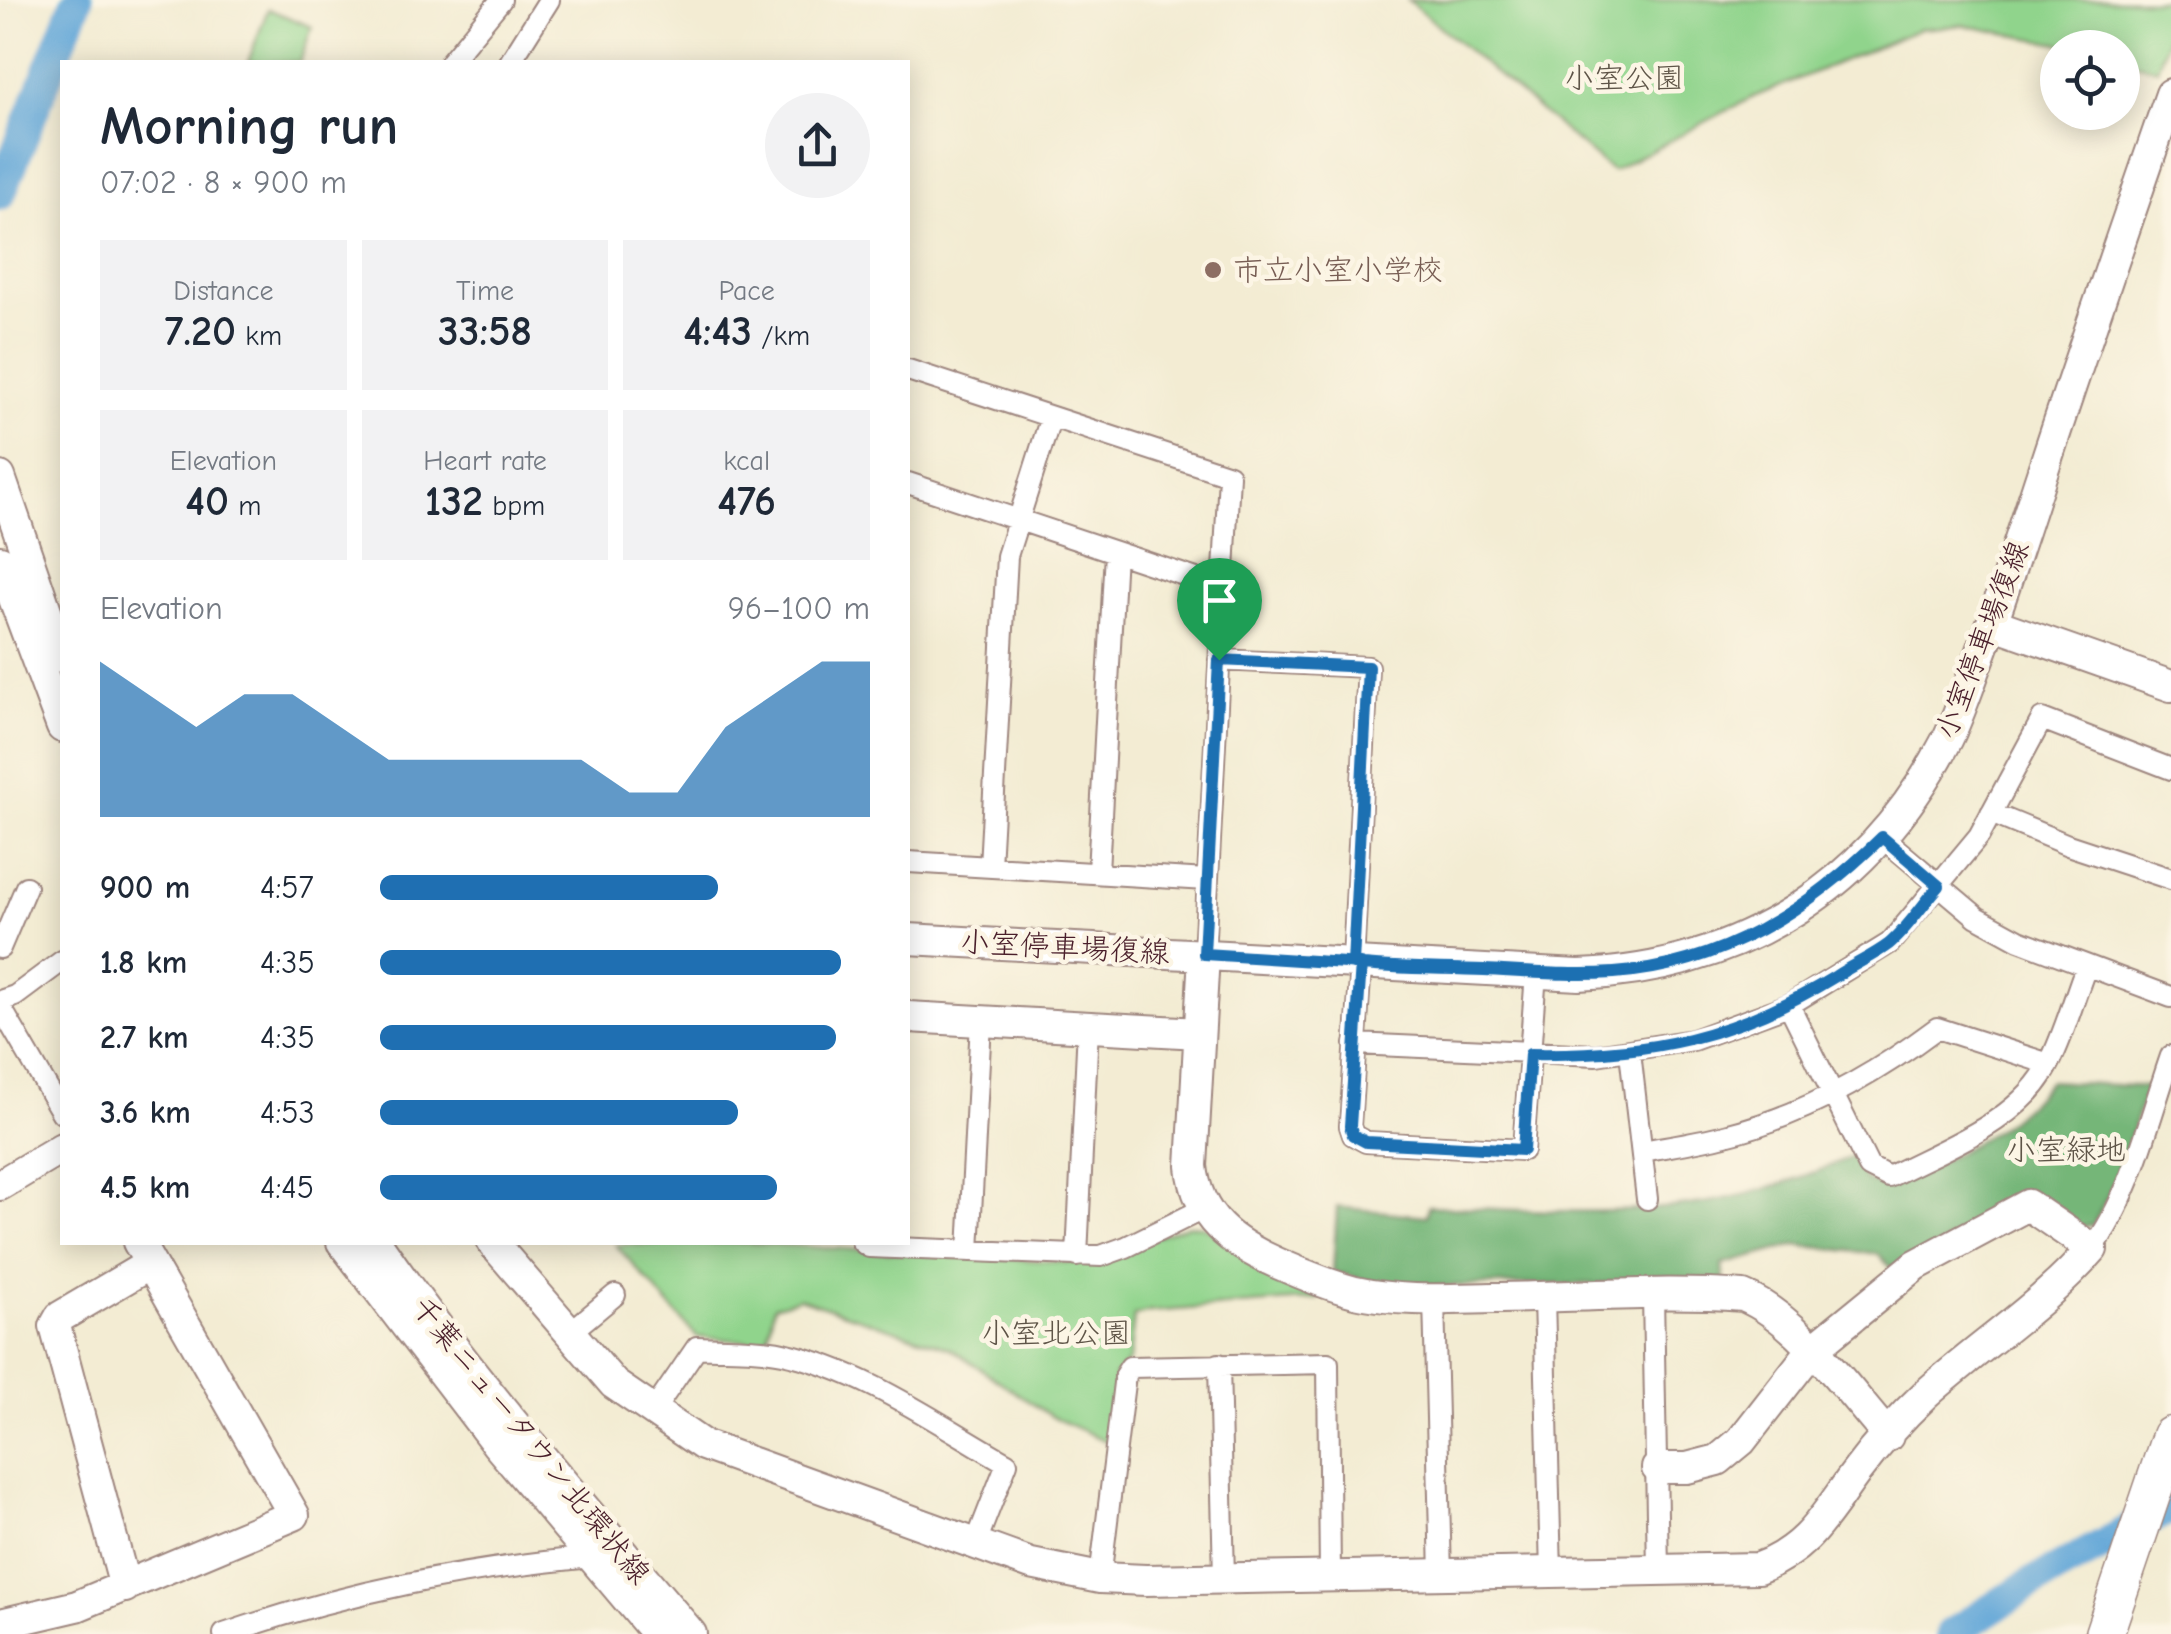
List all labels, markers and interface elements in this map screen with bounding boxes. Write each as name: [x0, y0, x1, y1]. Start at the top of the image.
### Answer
map controls: [2040, 30, 2140, 130]
button: locate: [2040, 30, 2140, 130]
park label: 小室公園: [1564, 61, 1684, 96]
button: share: [765, 93, 870, 198]
text: Morning run: [100, 94, 398, 158]
text: 07:02 · 8 × 900 m: [100, 164, 347, 201]
place label: 市立小室小学校: [1233, 253, 1443, 288]
marker: 市立小室小学校: [1202, 259, 1224, 281]
text: Distance: [173, 275, 273, 307]
text: Time: [456, 275, 514, 307]
text: Pace: [718, 275, 775, 307]
text: 7.20: [165, 307, 236, 356]
text: 33:58: [438, 307, 532, 356]
text: 4:43: [683, 307, 752, 356]
text: km: [236, 320, 282, 352]
text: /km: [752, 320, 810, 352]
text: Elevation: [170, 445, 277, 477]
text: Heart rate: [423, 445, 547, 477]
text: kcal: [723, 445, 770, 477]
text: 40: [185, 477, 229, 526]
text: 132: [425, 477, 483, 526]
text: 476: [717, 477, 776, 526]
text: m: [229, 490, 261, 522]
text: bpm: [483, 490, 545, 522]
street label: 小室停車場復線: [1929, 536, 2036, 744]
pin: [1177, 558, 1262, 661]
icon: arrive: [1192, 573, 1247, 628]
text: Elevation: [100, 590, 223, 627]
text: 96–100 m: [728, 590, 870, 627]
text: 900 m: [100, 869, 190, 906]
text: 4:57: [260, 869, 314, 906]
street label: 小室停車場復線: [959, 925, 1171, 970]
text: 1.8 km: [100, 944, 187, 981]
text: 4:35: [260, 944, 315, 981]
text: 2.7 km: [100, 1019, 189, 1056]
text: 4:35: [260, 1019, 315, 1056]
text: 3.6 km: [100, 1094, 191, 1131]
text: 4:53: [260, 1094, 315, 1131]
park label: 小室緑地: [2006, 1133, 2126, 1168]
text: 4.5 km: [100, 1169, 190, 1206]
text: 4:45: [260, 1169, 314, 1206]
street label: 千葉ニュータウン北環状線: [404, 1290, 657, 1591]
park label: 小室北公園: [981, 1316, 1131, 1351]

